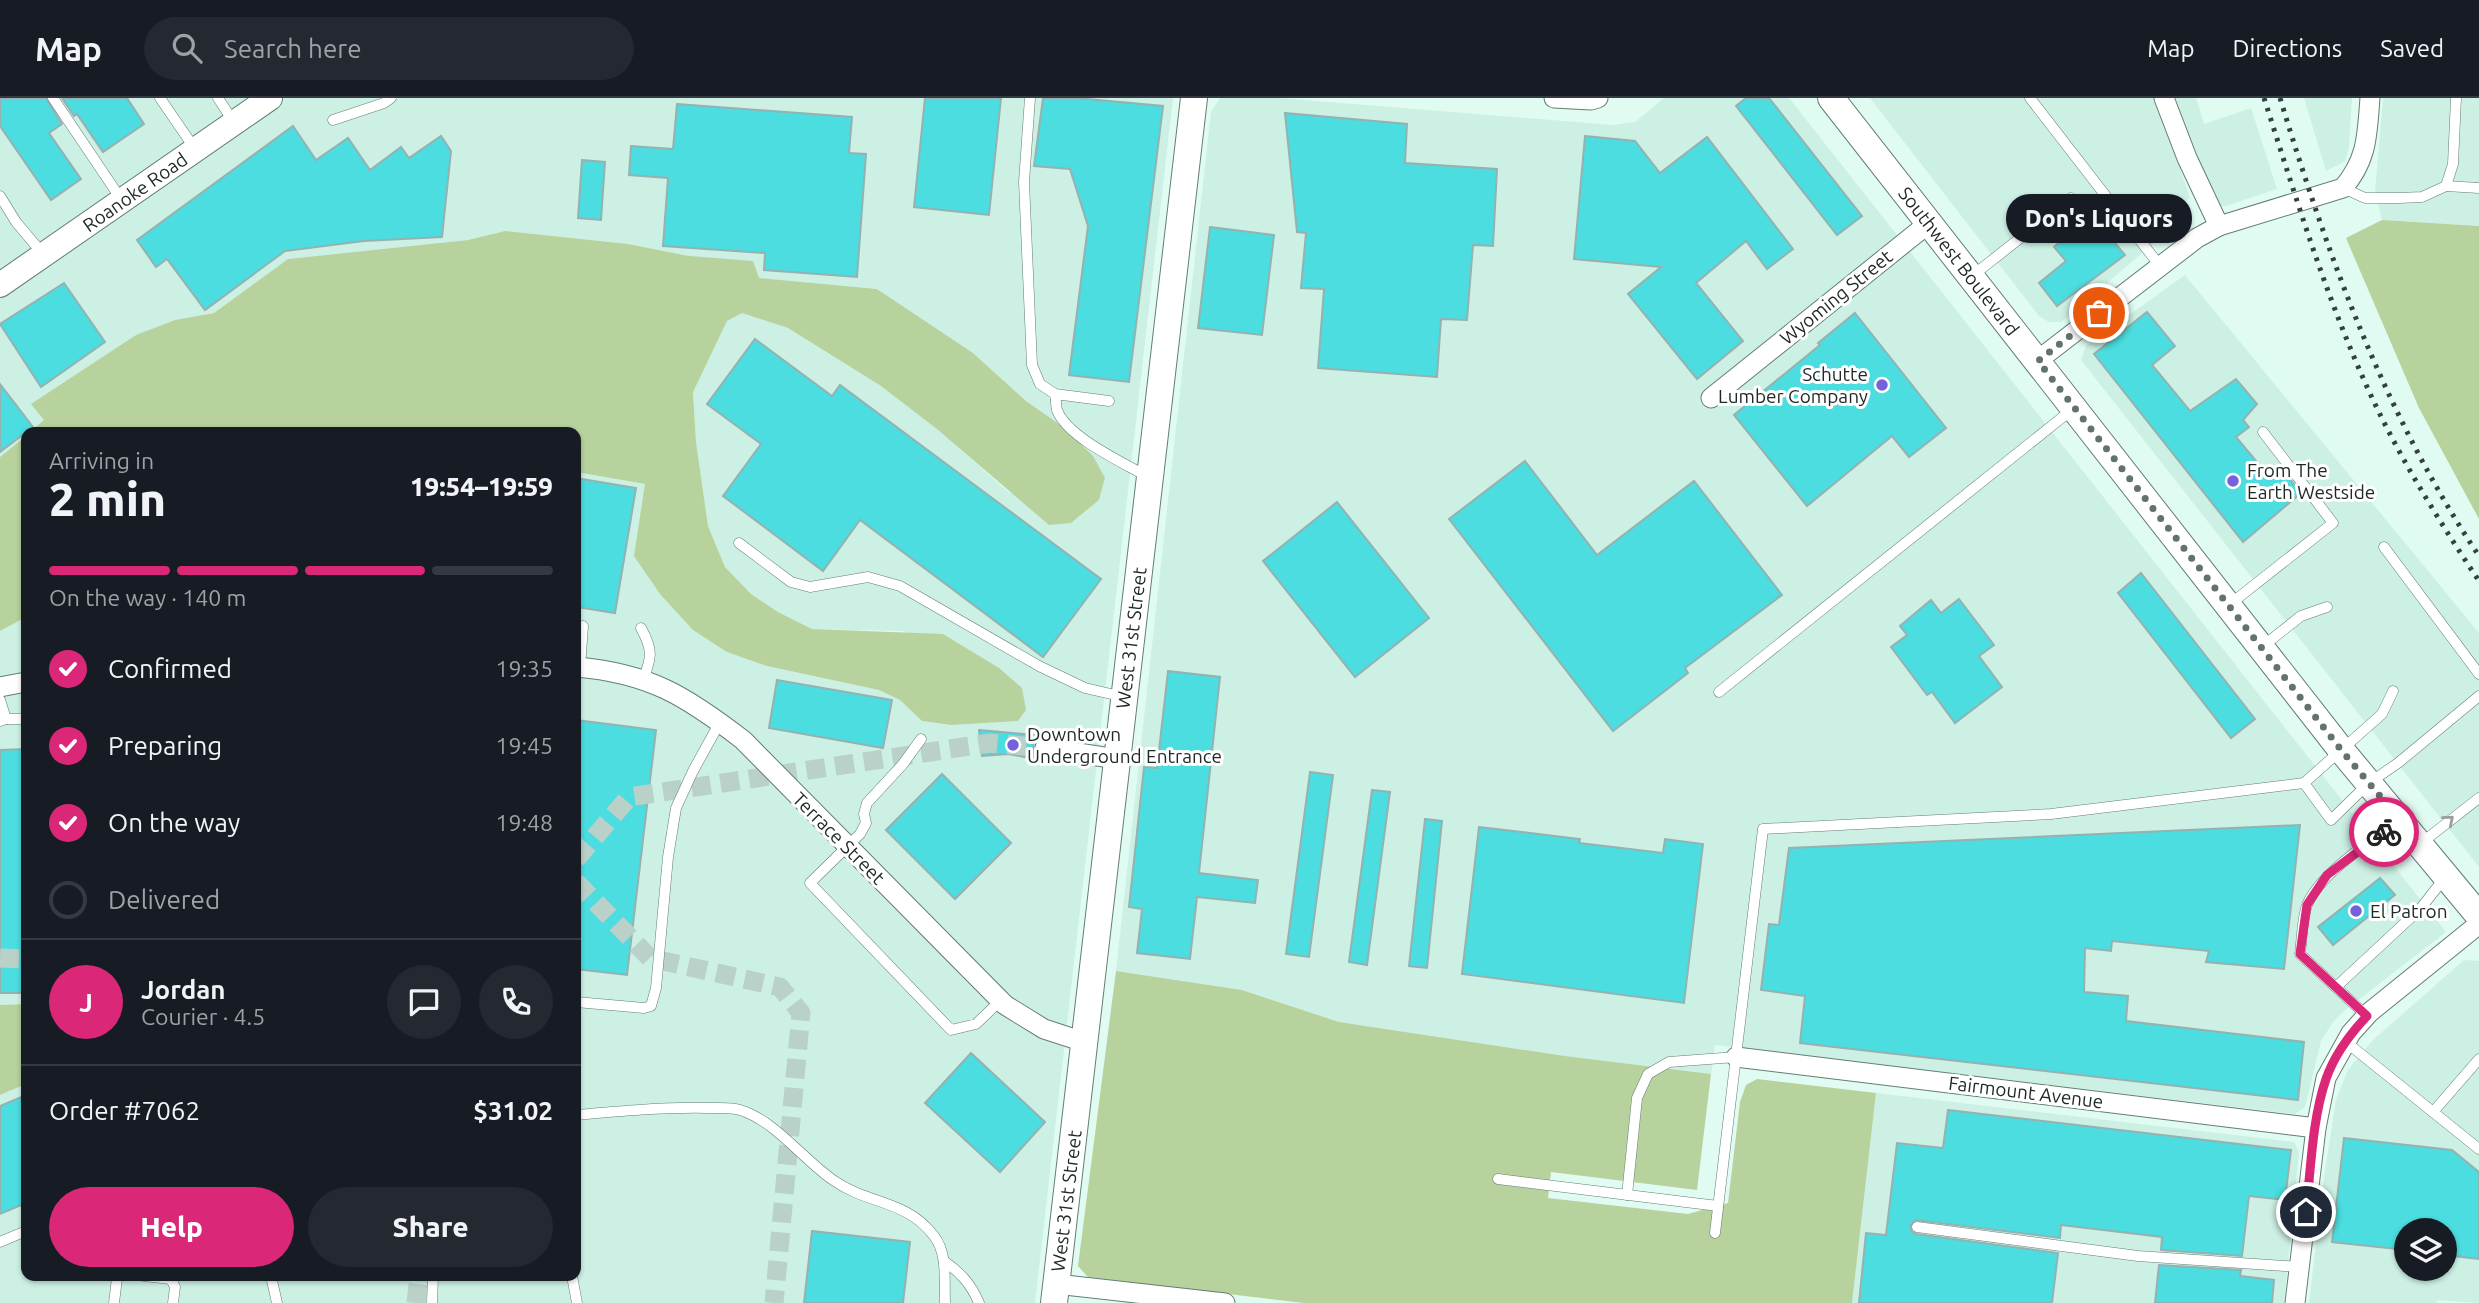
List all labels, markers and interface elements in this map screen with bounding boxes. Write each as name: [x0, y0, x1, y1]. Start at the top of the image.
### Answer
search box: [144, 17, 634, 80]
icon: search: [168, 29, 206, 67]
text: Map: [35, 30, 102, 67]
text: Search here: [224, 34, 362, 63]
text: Map: [2147, 35, 2194, 62]
text: Directions: [2232, 35, 2342, 62]
text: Saved: [2380, 35, 2444, 62]
street label: Roanoke Road: [78, 148, 192, 236]
street label: Southwest Boulevard: [1894, 182, 2024, 340]
callout: Don's Liquors: [2006, 194, 2192, 243]
text: Don's Liquors: [2025, 206, 2173, 231]
street label: Wyoming Street: [1775, 245, 1897, 349]
pin: [2069, 283, 2129, 343]
icon: bag: [2080, 294, 2118, 332]
place label: Schutte Lumber Company: [1718, 363, 1868, 407]
marker: Schutte Lumber Company: [1874, 377, 1890, 393]
text: Arriving in: [49, 448, 154, 473]
place label: From The Earth Westside: [2247, 459, 2375, 503]
text: 19:54–19:59: [410, 472, 553, 501]
text: 2 min: [49, 473, 166, 525]
marker: From The Earth Westside: [2225, 473, 2241, 489]
street label: West 31st Street: [1111, 565, 1151, 710]
text: On the way · 140 m: [49, 585, 246, 610]
icon: check: [49, 650, 87, 688]
text: Confirmed: [108, 654, 232, 683]
text: 19:35: [495, 656, 553, 681]
place label: Downtown Underground Entrance: [1027, 723, 1222, 767]
icon: check: [49, 727, 87, 765]
text: Preparing: [108, 731, 222, 760]
text: 19:45: [495, 733, 553, 758]
marker: Downtown Underground Entrance: [1005, 737, 1021, 753]
street label: Terrace Street: [788, 787, 890, 889]
courier: [2349, 797, 2419, 867]
icon: check: [49, 804, 87, 842]
text: On the way: [108, 808, 240, 837]
text: 19:48: [495, 810, 553, 835]
icon: bike: [2365, 813, 2403, 851]
one-way arrow: [2440, 816, 2453, 828]
text: Delivered: [108, 885, 220, 914]
place label: El Patron: [2370, 900, 2448, 922]
marker: El Patron: [2348, 903, 2364, 919]
button: chat: [387, 965, 461, 1039]
button: phone: [479, 965, 553, 1039]
text: Jordan: [141, 975, 226, 1004]
text: J: [79, 988, 93, 1017]
text: Courier · 4.5: [141, 1004, 265, 1029]
street label: Fairmount Avenue: [1947, 1072, 2105, 1112]
text: Order #7062: [49, 1096, 200, 1125]
text: $31.02: [473, 1096, 553, 1125]
street label: West 31st Street: [1046, 1128, 1086, 1273]
pin: [2276, 1182, 2336, 1242]
button: Help: [49, 1187, 294, 1267]
button: Share: [308, 1187, 553, 1267]
icon: home: [2287, 1193, 2325, 1231]
map controls: [2394, 1218, 2457, 1281]
button: layers: [2394, 1218, 2457, 1281]

